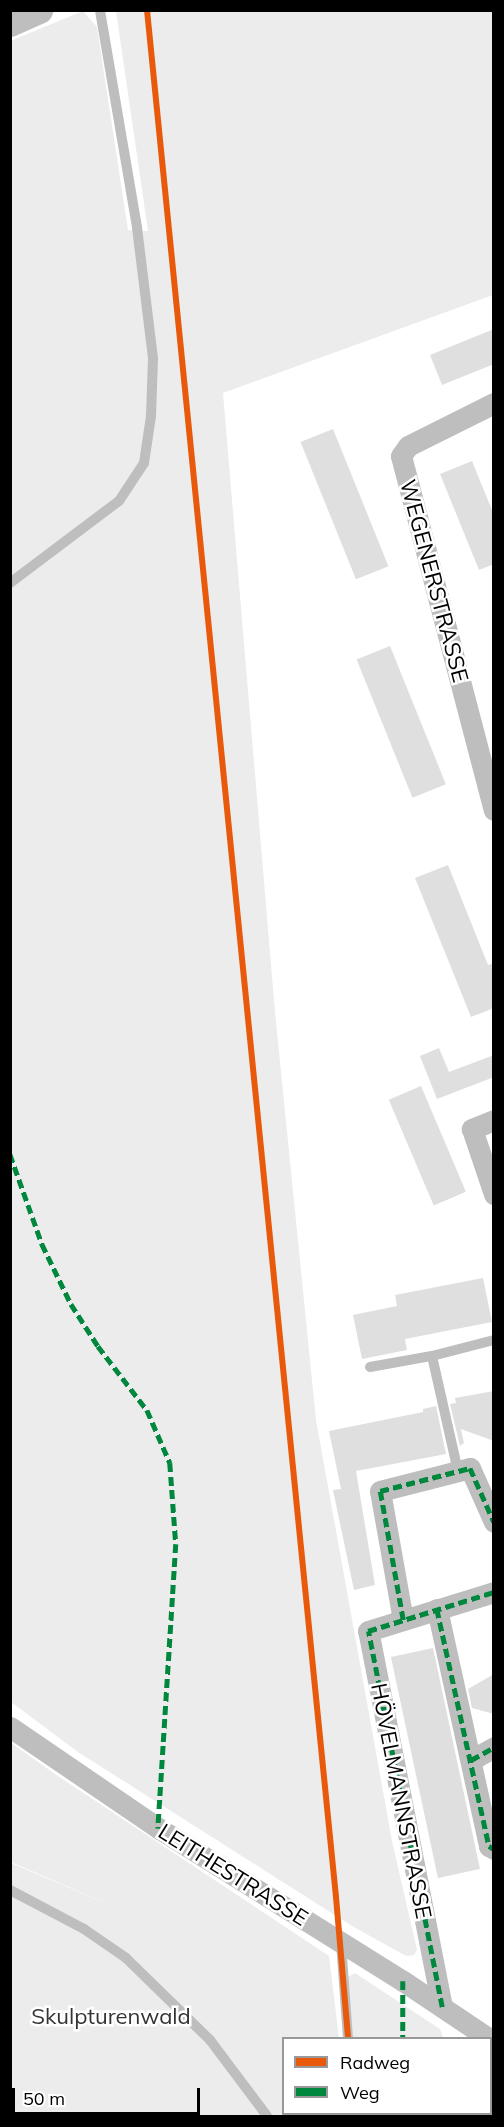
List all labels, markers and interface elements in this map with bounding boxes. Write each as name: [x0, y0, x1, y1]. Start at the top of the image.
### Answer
street label: WEGENERSTRASSE: [394, 477, 474, 685]
street label: HÖVELMANNSTRASSE: [365, 1681, 437, 1921]
street label: LEITHESTRASSE: [153, 1818, 313, 1932]
park label: Skulpturenwald: [31, 2004, 191, 2030]
legend: [282, 2037, 492, 2115]
text: Radweg: [340, 2051, 410, 2074]
scale bar: [15, 2076, 202, 2114]
text: Weg: [340, 2081, 380, 2104]
text: 50 m: [23, 2087, 65, 2110]

